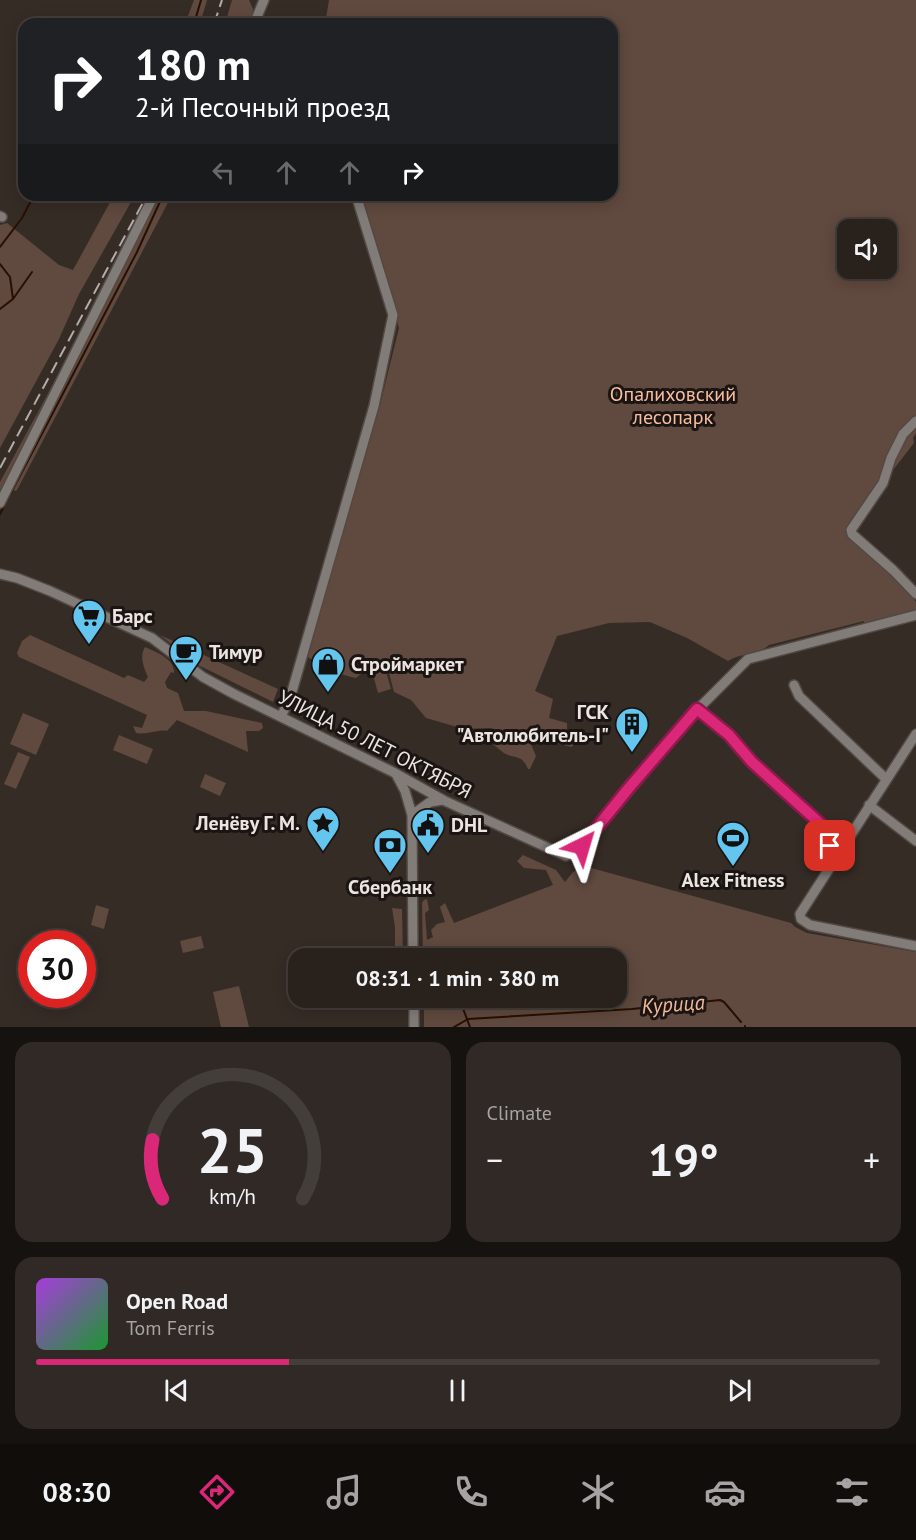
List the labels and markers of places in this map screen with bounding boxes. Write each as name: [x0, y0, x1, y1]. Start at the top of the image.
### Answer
supermarket icon: Барс: [71, 598, 107, 645]
place label: Барс: [112, 603, 153, 629]
cafe icon: Тимур: [168, 634, 204, 681]
place label: Тимур: [209, 639, 263, 665]
shop icon: Строймаркет: [310, 646, 346, 693]
place label: Строймаркет: [351, 651, 464, 677]
place label: ГСК "Автолюбитель-I": [457, 699, 610, 748]
building icon: ГСК "Автолюбитель-I": [614, 706, 650, 753]
place icon: Ленёву Г. М.: [305, 805, 341, 852]
public building icon: DHL: [410, 807, 446, 854]
place label: Ленёву Г. М.: [195, 810, 300, 836]
place label: DHL: [451, 812, 488, 838]
sports icon: Alex Fitness: [715, 820, 751, 867]
pin: [804, 820, 855, 871]
bank icon: Сбербанк: [372, 827, 408, 874]
place label: Alex Fitness: [681, 867, 785, 893]
place label: Сбербанк: [348, 874, 432, 900]

